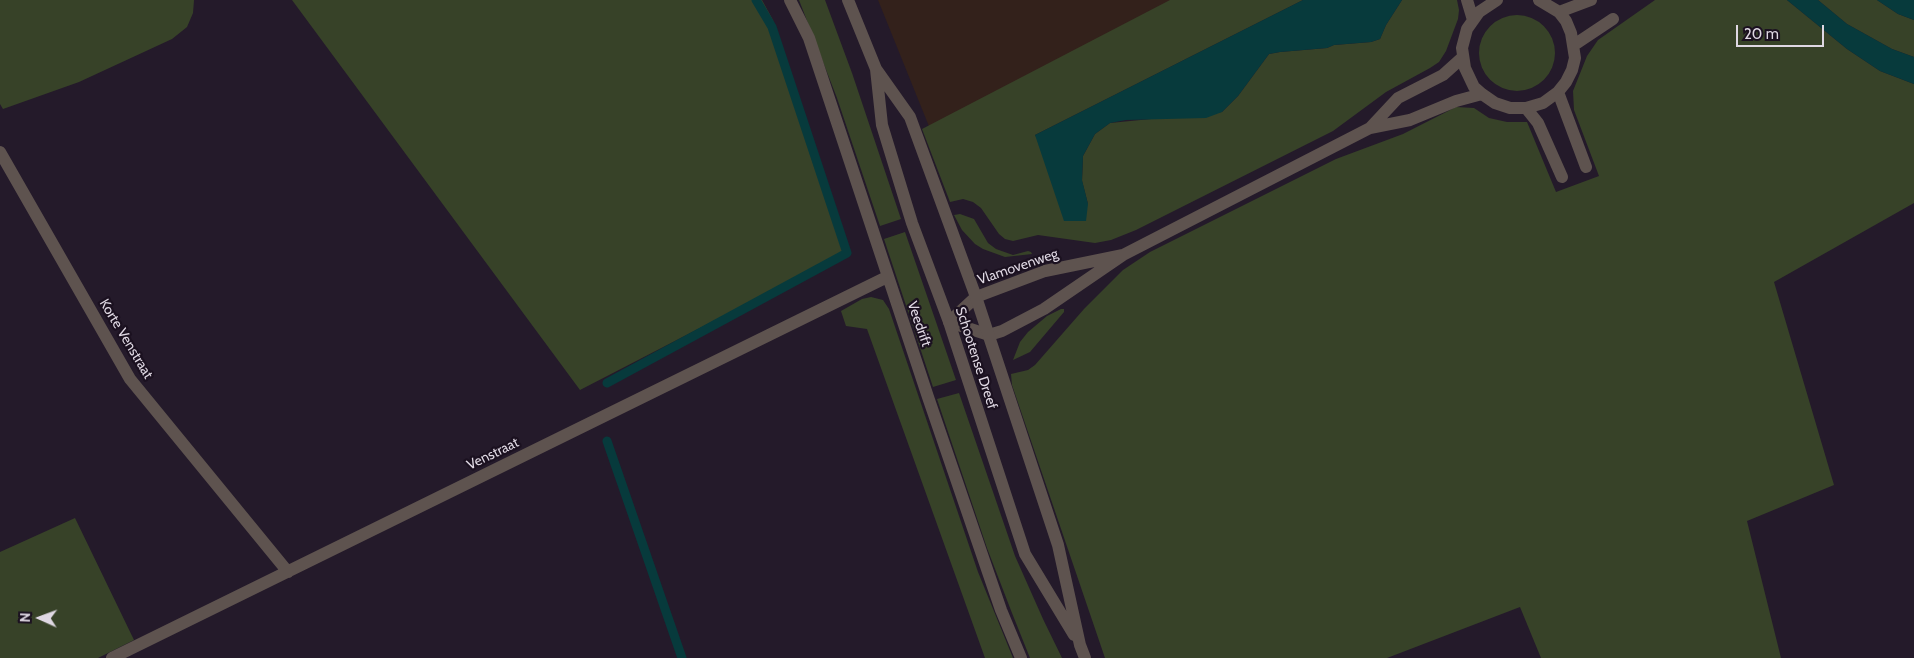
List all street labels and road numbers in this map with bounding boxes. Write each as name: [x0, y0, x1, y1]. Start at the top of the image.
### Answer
street label: Vlamovenweg: [975, 245, 1061, 289]
street label: Korte Venstraat: [96, 296, 156, 382]
street label: Veedrift: [903, 299, 935, 349]
street label: Schootense Dreef: [952, 305, 1000, 411]
street label: Venstraat: [464, 434, 522, 474]

